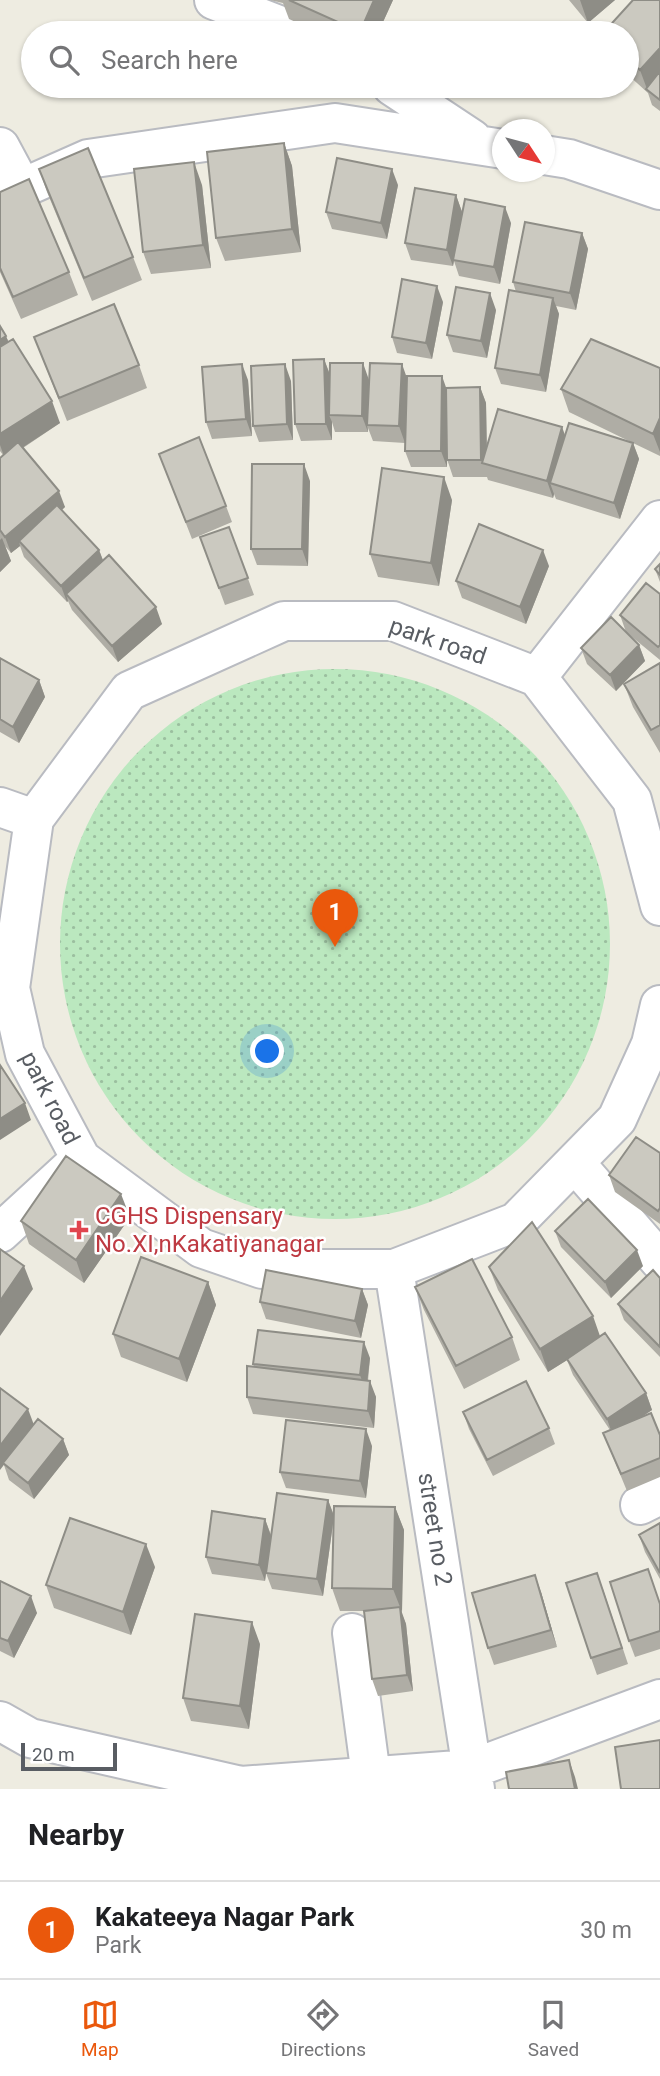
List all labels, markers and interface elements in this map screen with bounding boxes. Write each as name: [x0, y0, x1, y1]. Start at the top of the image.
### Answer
search box: [21, 21, 639, 98]
icon: search: [45, 41, 83, 79]
text: Search here: [101, 45, 238, 75]
north arrow: [492, 119, 555, 182]
street label: park road: [386, 611, 490, 671]
pin: 1: [312, 889, 358, 947]
your location: [250, 1034, 284, 1068]
street label: park road: [15, 1047, 85, 1149]
place label: CGHS Dispensary No.XI,nKakatiyanagar: [95, 1202, 324, 1258]
marker: CGHS Dispensary No.XI,nKakatiyanagar: [69, 1220, 89, 1240]
street label: street no 2: [412, 1471, 458, 1587]
scale bar: [21, 1740, 117, 1772]
text: 20 m: [32, 1743, 75, 1766]
text: Nearby: [28, 1817, 124, 1852]
text: Kakateeya Nagar Park: [95, 1902, 354, 1932]
text: 1: [44, 1917, 58, 1944]
text: 30 m: [580, 1917, 632, 1944]
text: Park: [95, 1932, 141, 1959]
tab: Map: [81, 1996, 119, 2061]
tab: Directions: [281, 1996, 366, 2061]
tab: Saved: [528, 1996, 579, 2061]

